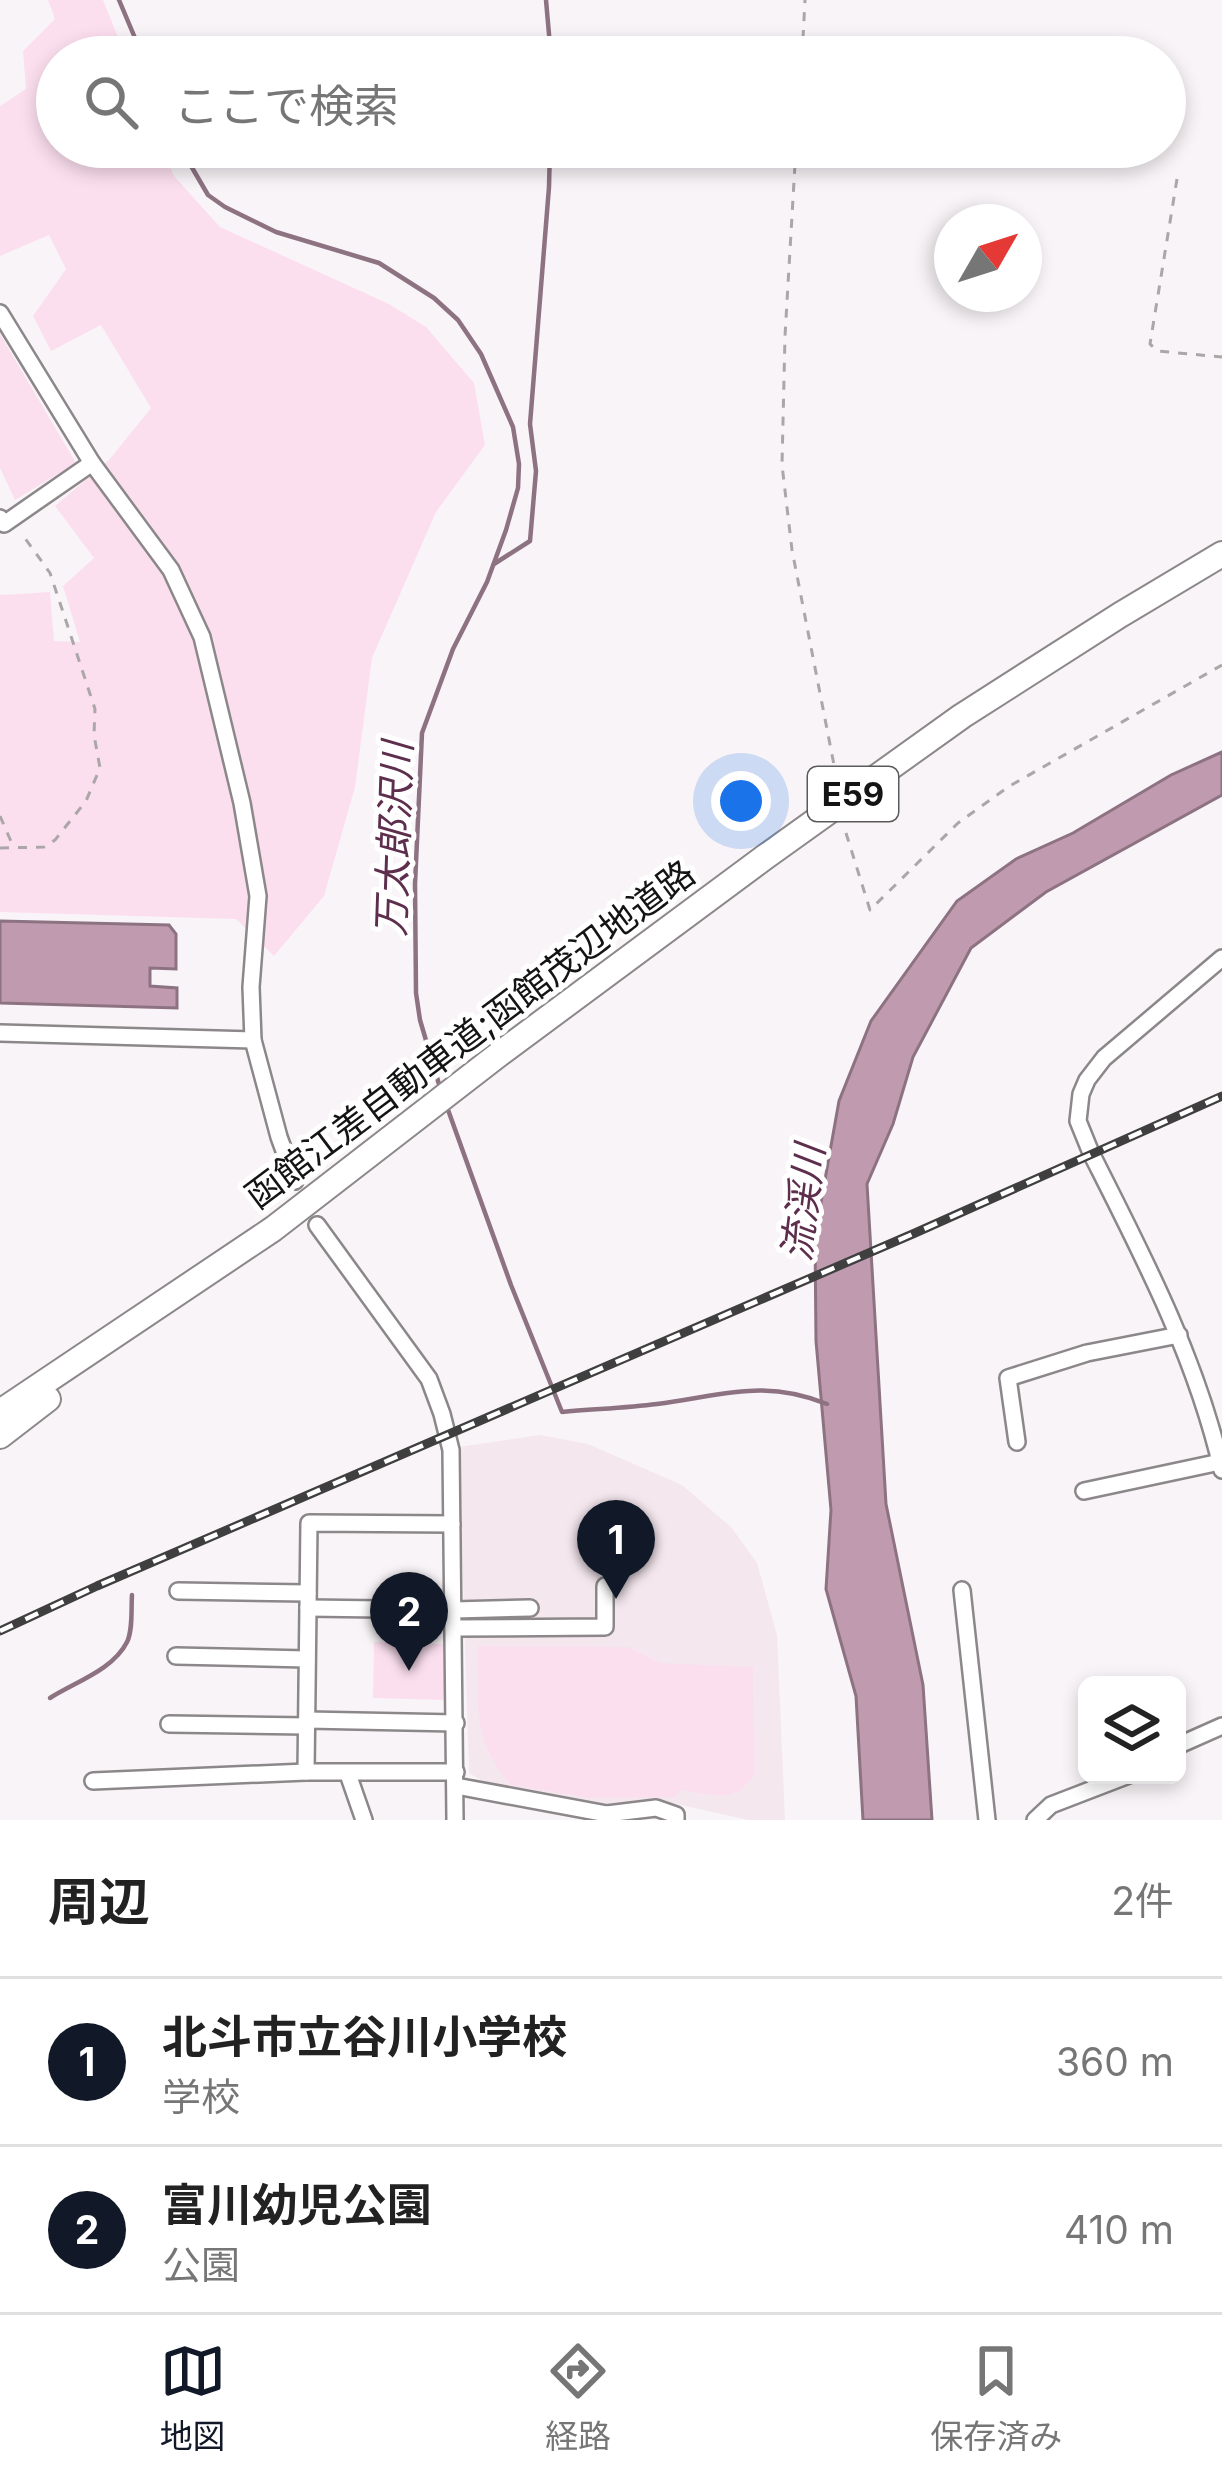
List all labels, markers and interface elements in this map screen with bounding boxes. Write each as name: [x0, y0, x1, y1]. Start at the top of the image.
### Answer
search box: [36, 36, 1186, 168]
icon: search: [78, 69, 144, 135]
text: ここで検索: [174, 78, 399, 133]
north arrow: [934, 204, 1042, 312]
water label: 万太郎沢川: [367, 737, 421, 937]
road number: E59: [808, 767, 898, 821]
your location: [711, 771, 771, 831]
street label: 函館江差自動車道;函館茂辺地道路: [237, 851, 703, 1217]
water label: 流渓川: [772, 1138, 833, 1264]
pin: 1: [577, 1500, 655, 1599]
pin: 2: [370, 1572, 448, 1671]
map controls: [1078, 1676, 1186, 1784]
button: layers: [1078, 1676, 1186, 1784]
text: 周辺: [48, 1871, 150, 1932]
text: 2件: [1111, 1877, 1174, 1924]
text: 北斗市立谷川小学校: [162, 2009, 567, 2064]
text: 1: [79, 2038, 95, 2085]
text: 360 m: [1056, 2038, 1174, 2085]
text: 学校: [162, 2073, 240, 2120]
text: 富川幼児公園: [162, 2177, 432, 2232]
text: 2: [75, 2206, 99, 2253]
text: 410 m: [1064, 2206, 1174, 2253]
text: 公園: [162, 2241, 240, 2288]
tab: 地図: [160, 2338, 226, 2458]
tab: 経路: [545, 2338, 611, 2458]
tab: 保存済み: [930, 2338, 1062, 2458]

